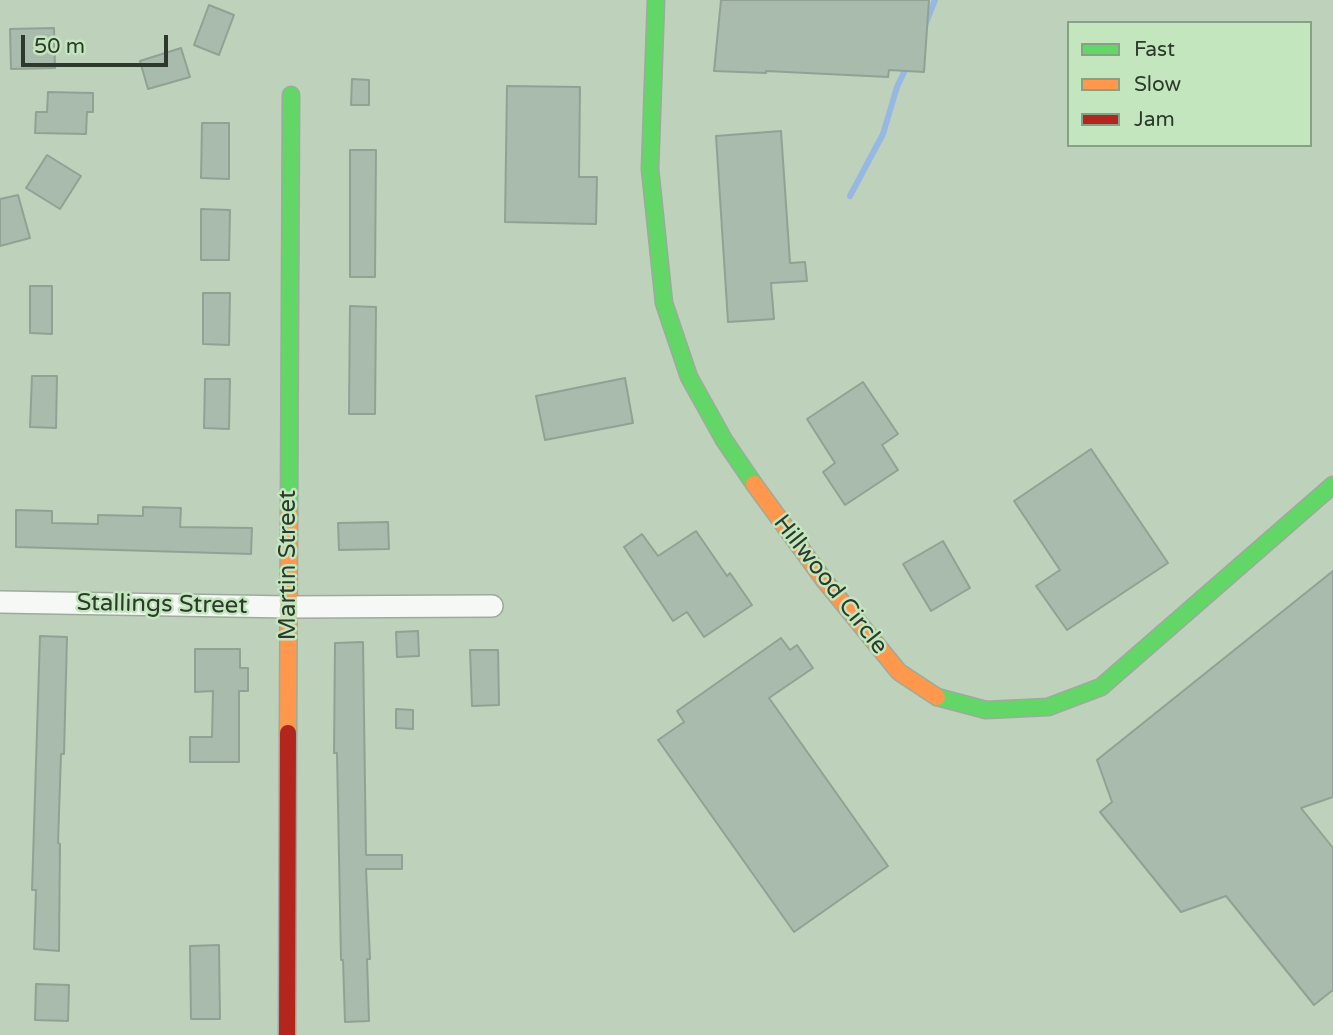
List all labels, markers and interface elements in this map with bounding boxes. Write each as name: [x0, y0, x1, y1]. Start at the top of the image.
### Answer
scale bar: [24, 21, 172, 65]
legend: [1067, 21, 1312, 147]
text: 50 m: [34, 34, 85, 59]
text: Fast: [1134, 37, 1175, 62]
text: Slow: [1134, 72, 1181, 97]
text: Jam: [1134, 107, 1175, 132]
street label: Martin Street: [275, 490, 303, 640]
street label: Hillwood Circle: [767, 510, 893, 660]
street label: Stallings Street: [76, 589, 248, 621]

